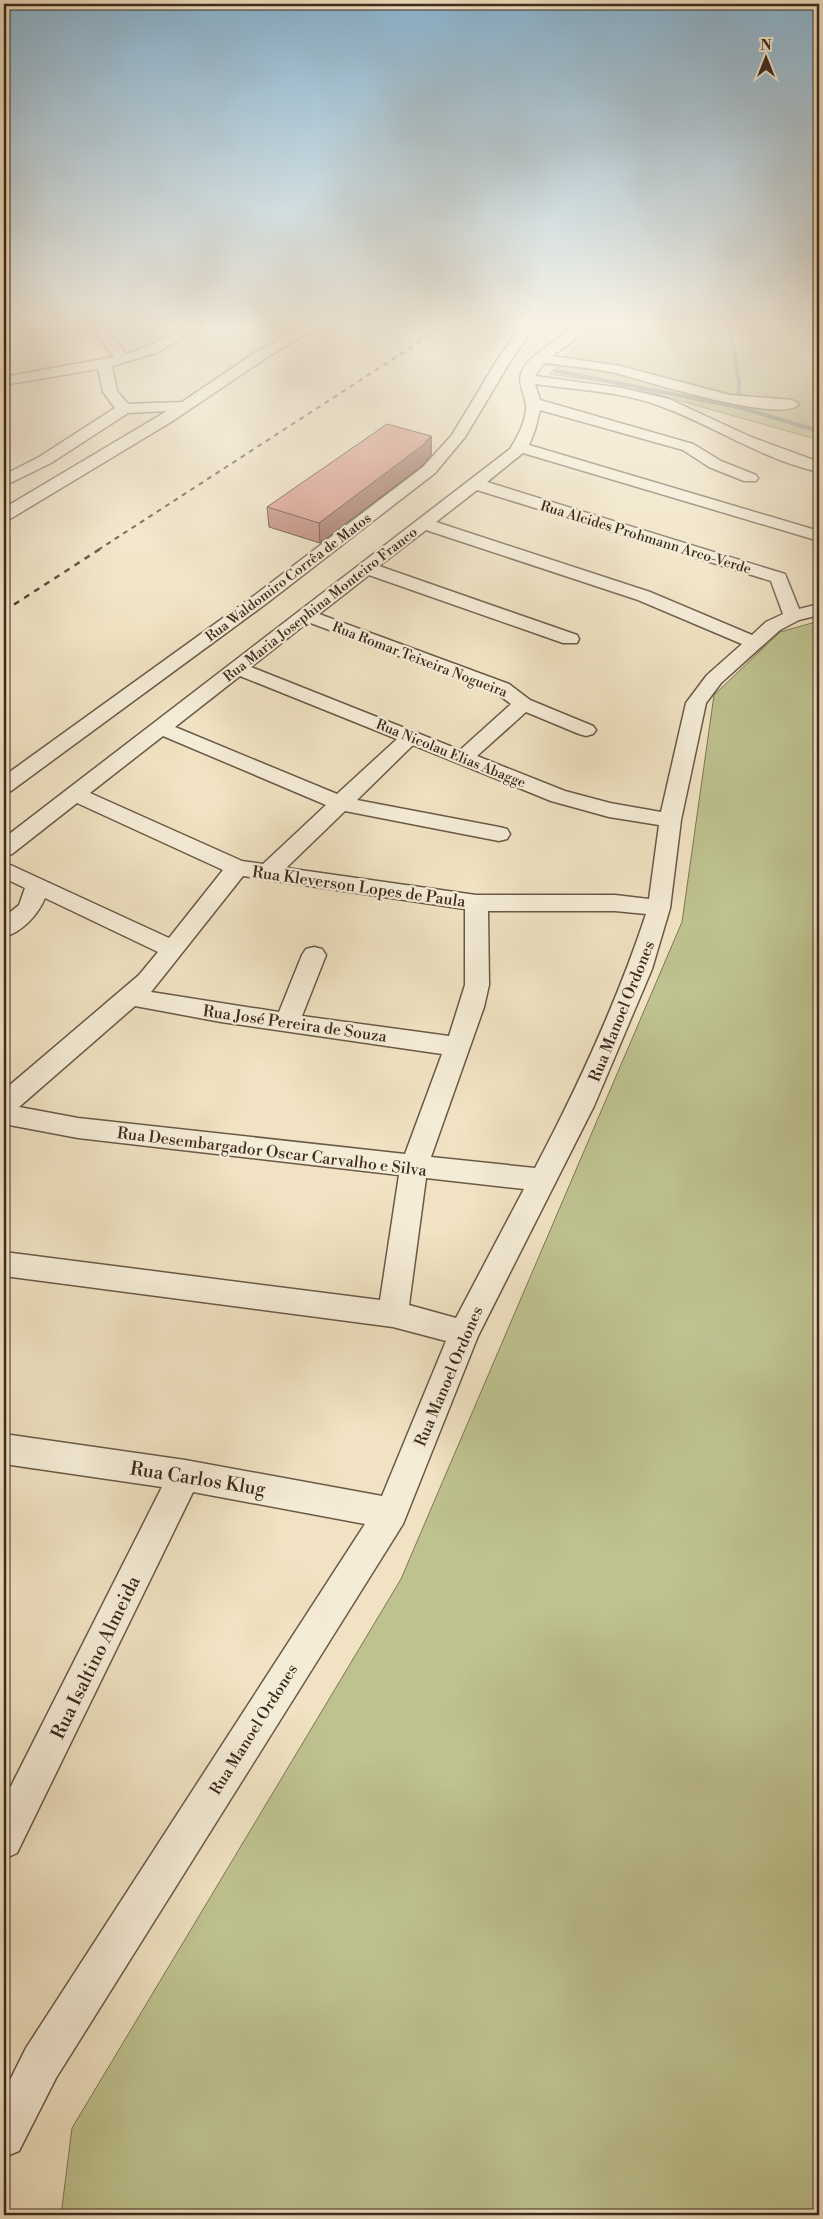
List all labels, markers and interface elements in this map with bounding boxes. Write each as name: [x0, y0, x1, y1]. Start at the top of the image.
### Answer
north arrow: [740, 32, 790, 82]
text: N: [760, 37, 772, 55]
street label: Rua Alcides Prohmann Arco-Verde: [538, 497, 753, 579]
street label: Rua Waldomiro Corrêa de Matos: [202, 510, 375, 646]
street label: Rua Maria Josephina Monteiro Franco: [220, 523, 421, 686]
street label: Rua Romar Teixeira Nogueira: [330, 618, 511, 702]
street label: Rua Nicolau Elias Abagge: [373, 716, 528, 792]
street label: Rua Kleverson Lopes de Paula: [251, 862, 468, 912]
street label: Rua Manoel Ordones: [584, 938, 659, 1085]
street label: Rua José Pereira de Souza: [202, 1001, 389, 1047]
street label: Rua Desembargador Oscar Carvalho e Silva: [116, 1123, 429, 1181]
street label: Rua Manoel Ordones: [410, 1303, 488, 1450]
street label: Rua Carlos Klug: [128, 1456, 267, 1502]
street label: Rua Isaltino Almeida: [46, 1572, 146, 1743]
street label: Rua Manoel Ordones: [206, 1660, 302, 1799]

